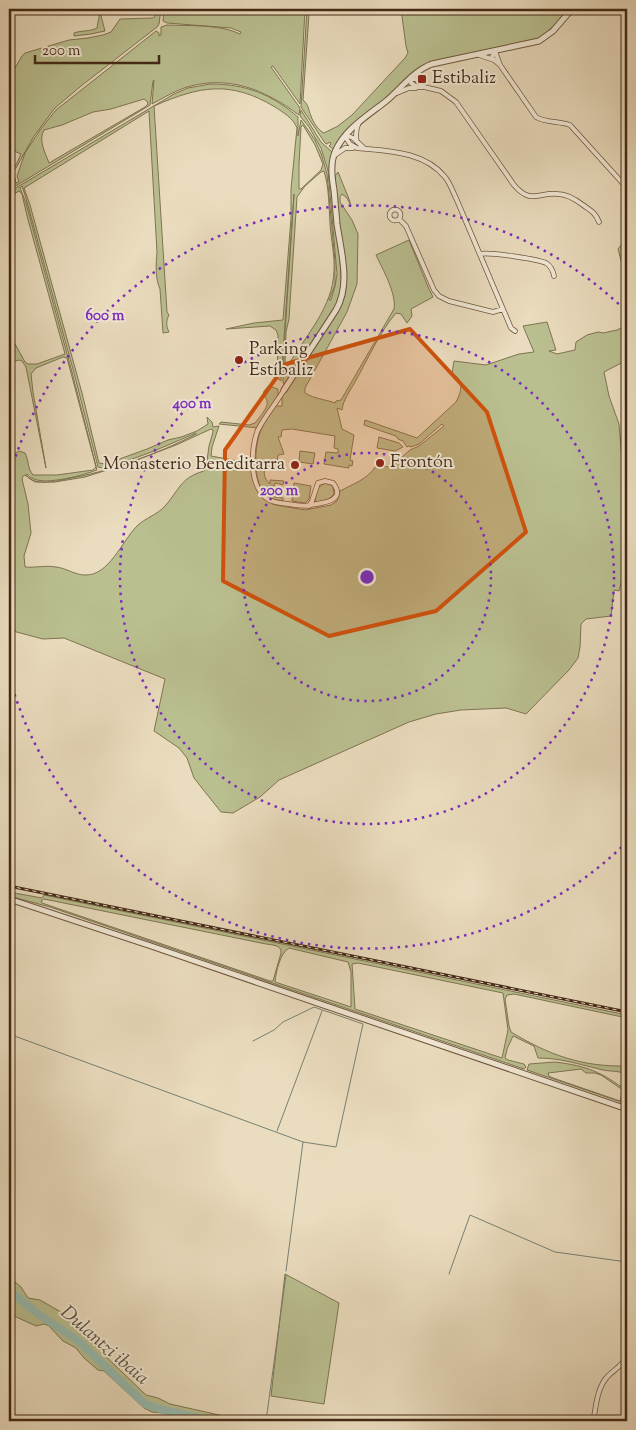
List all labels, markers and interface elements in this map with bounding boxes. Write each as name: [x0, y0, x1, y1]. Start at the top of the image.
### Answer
scale bar: [35, 32, 159, 64]
text: 200 m: [42, 41, 81, 62]
place label: Estibaliz: [432, 66, 496, 92]
marker: Estibaliz: [416, 73, 428, 85]
text: 600 m: [86, 306, 125, 327]
place label: Parking Estíbaliz: [249, 337, 313, 384]
marker: Parking Estíbaliz: [233, 354, 245, 366]
text: 400 m: [172, 394, 212, 415]
place label: Frontón: [390, 450, 454, 476]
place label: Monasterio Beneditarra: [103, 452, 285, 478]
marker: Frontón: [374, 457, 386, 469]
marker: Monasterio Beneditarra: [289, 459, 301, 471]
text: 200 m: [260, 481, 299, 502]
centre of rings: [358, 568, 376, 586]
water label: Dulantzi ibaia: [54, 1300, 154, 1392]

